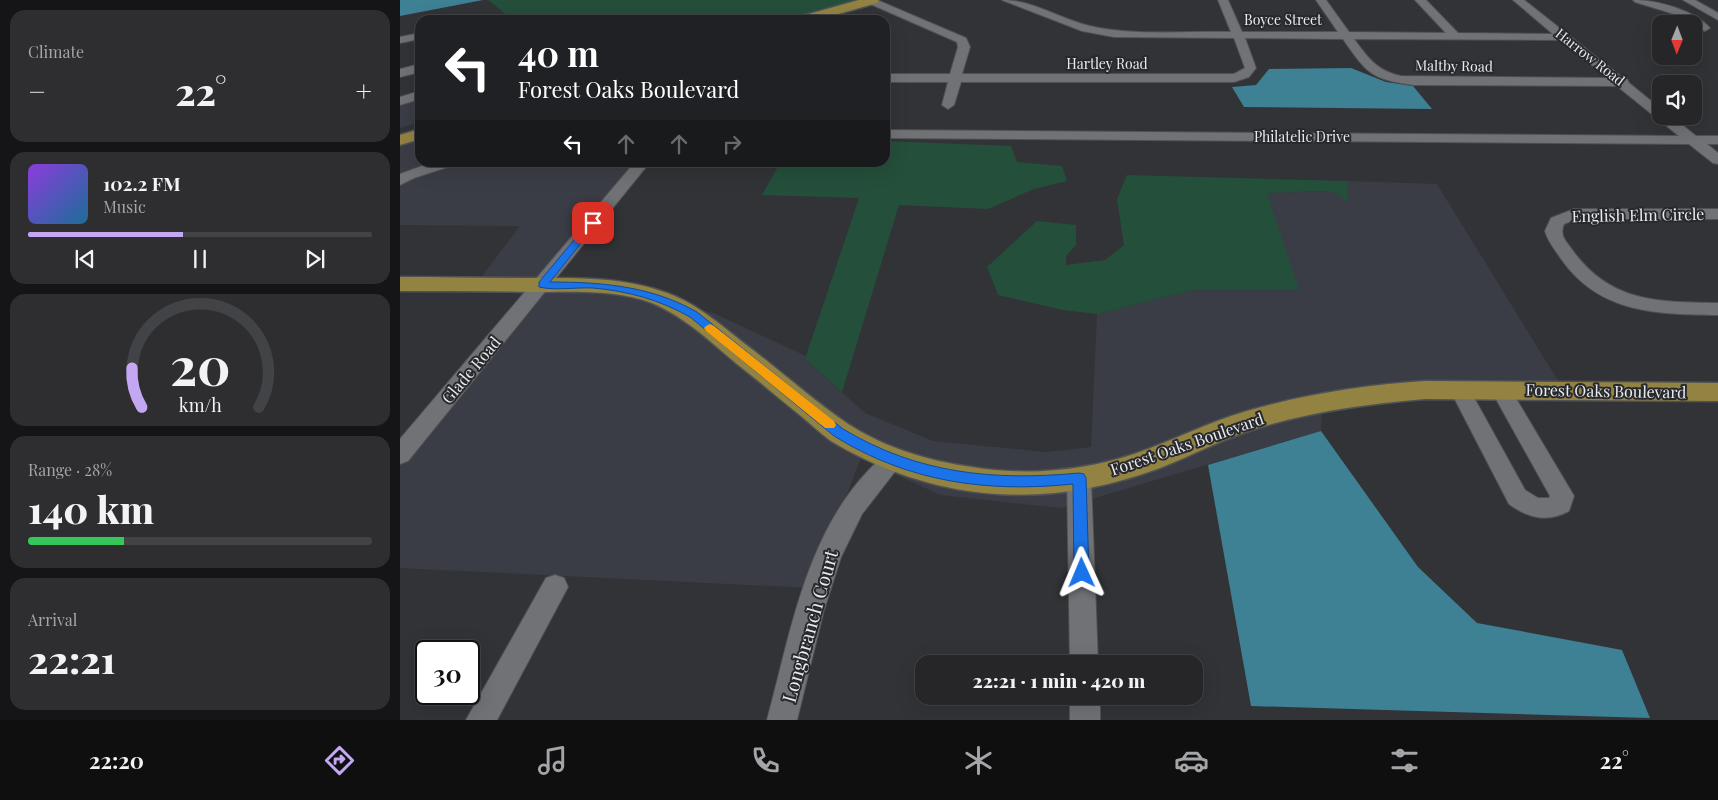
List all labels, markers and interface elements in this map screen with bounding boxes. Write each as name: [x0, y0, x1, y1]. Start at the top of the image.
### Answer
street label: Boyce Street: [1244, 10, 1323, 29]
north arrow: [1652, 15, 1702, 65]
map controls: [1652, 15, 1702, 125]
street label: Harrow Road: [1552, 24, 1629, 90]
text: 40 m: [518, 29, 599, 76]
icon: left: [435, 35, 500, 100]
text: Climate: [28, 41, 84, 62]
street label: Hartley Road: [1066, 54, 1148, 73]
street label: Maltby Road: [1415, 55, 1493, 76]
text: 22°: [175, 65, 227, 116]
text: −: [28, 72, 46, 109]
text: +: [356, 72, 372, 109]
text: Forest Oaks Boulevard: [518, 74, 739, 104]
button: sound: [1652, 75, 1702, 125]
street label: Philatelic Drive: [1254, 127, 1350, 146]
icon: left: [559, 130, 587, 158]
icon: ahead: [612, 130, 640, 158]
icon: ahead: [665, 130, 693, 158]
icon: right: [718, 130, 746, 158]
text: 102.2 FM: [103, 170, 181, 196]
text: Music: [103, 196, 146, 217]
pin: [572, 202, 614, 244]
street label: English Elm Circle: [1571, 203, 1705, 226]
icon: arrive: [579, 209, 607, 237]
icon: previous: [71, 245, 99, 273]
icon: pause: [186, 245, 214, 273]
icon: next: [301, 245, 329, 273]
text: 20: [170, 330, 230, 399]
street label: Glade Road: [436, 332, 505, 408]
street label: Forest Oaks Boulevard: [1525, 379, 1687, 402]
text: km/h: [179, 393, 222, 416]
street label: Forest Oaks Boulevard: [1107, 407, 1266, 480]
text: Range · 28%: [28, 459, 112, 480]
text: 140 km: [28, 483, 154, 534]
street label: Longbranch Court: [775, 546, 843, 705]
position arrow: [1055, 546, 1107, 598]
text: Arrival: [28, 609, 77, 630]
text: 22:21: [28, 633, 115, 684]
speed limit sign: 30: [415, 640, 480, 705]
text: 22:21 · 1 min · 420 m: [973, 667, 1145, 693]
icon: directions: [322, 743, 357, 778]
icon: music: [535, 743, 570, 778]
icon: phone: [748, 743, 783, 778]
icon: climate: [961, 743, 996, 778]
icon: car: [1174, 743, 1209, 778]
icon: filters: [1387, 743, 1422, 778]
text: 22:20: [89, 745, 144, 775]
text: 22°: [1600, 745, 1629, 775]

